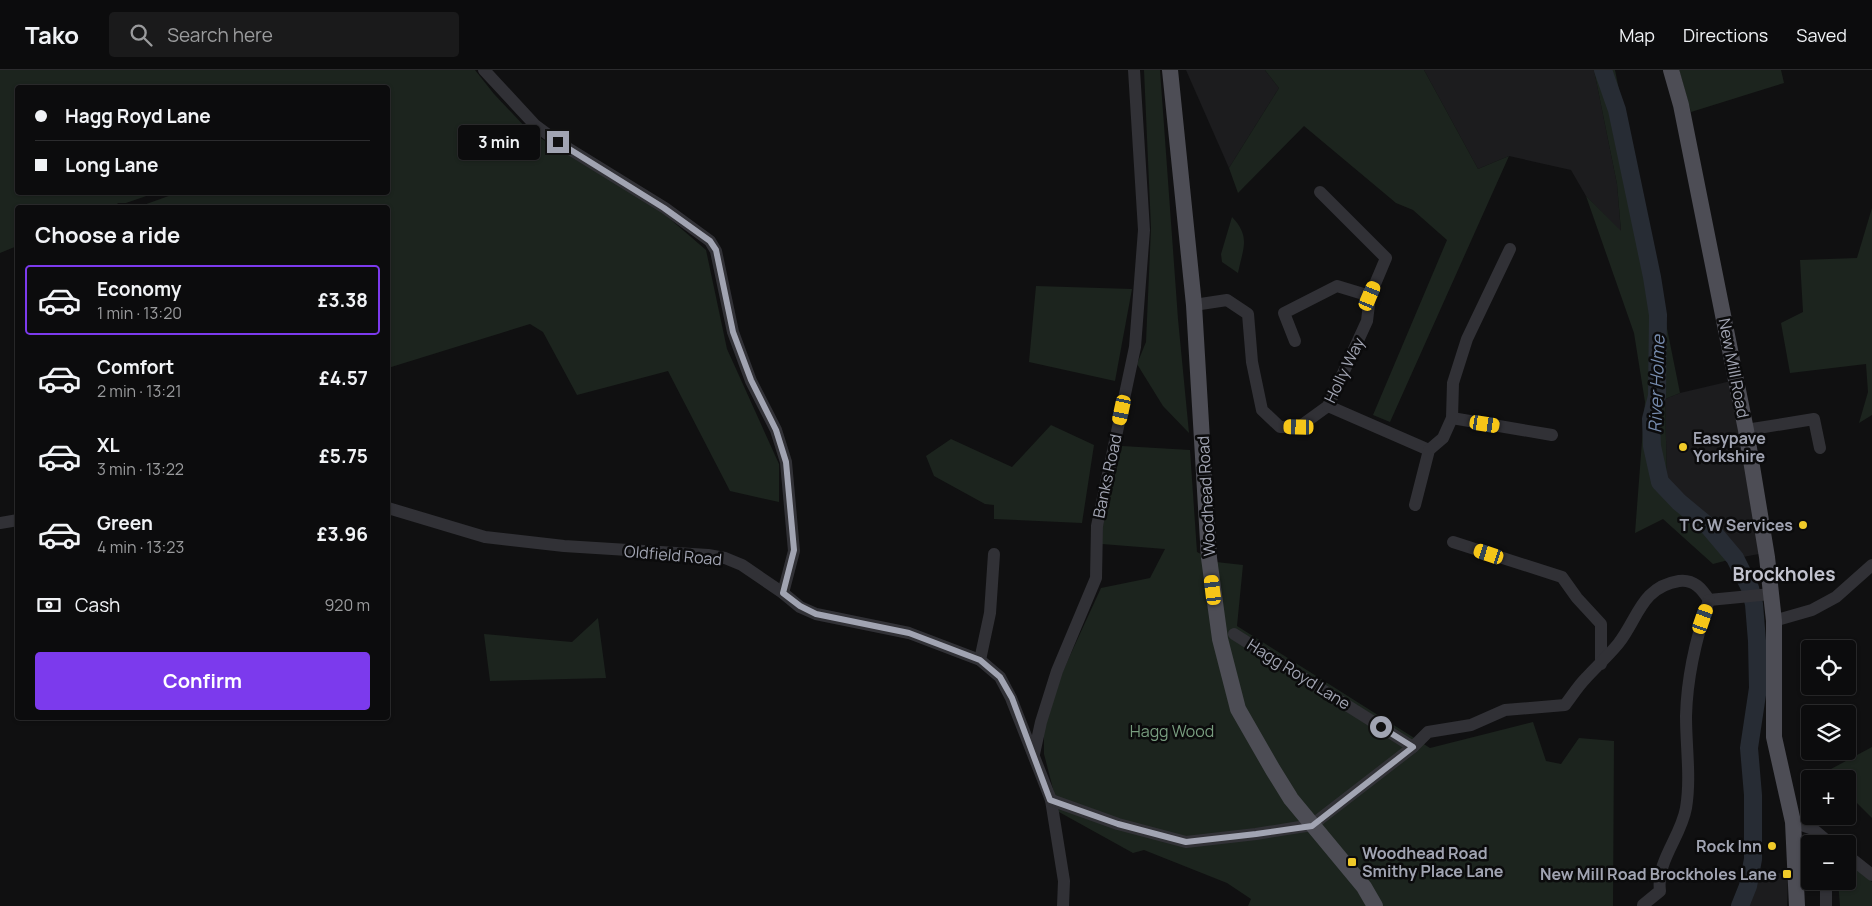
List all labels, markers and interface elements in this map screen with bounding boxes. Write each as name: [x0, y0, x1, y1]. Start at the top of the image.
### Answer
search box: [109, 12, 459, 57]
text: Tako: [25, 18, 79, 51]
icon: search: [127, 21, 155, 49]
text: Search here: [167, 22, 273, 48]
text: Map: [1619, 23, 1655, 47]
text: Directions: [1683, 23, 1768, 47]
text: Saved: [1796, 23, 1847, 47]
text: Hagg Royd Lane: [65, 103, 211, 129]
callout: 3 min: [458, 124, 540, 160]
text: 3 min: [478, 131, 520, 153]
route end: [547, 131, 569, 153]
text: Long Lane: [65, 152, 159, 178]
text: Choose a ride: [35, 220, 180, 250]
text: Economy: [97, 276, 181, 302]
icon: car: [37, 278, 82, 323]
car: [1357, 279, 1382, 313]
text: £3.38: [318, 287, 368, 313]
text: 1 min · 13:20: [97, 302, 182, 324]
street label: New Mill Road: [1714, 316, 1754, 420]
street label: Holly Way: [1319, 333, 1370, 407]
water label: River Holme: [1642, 333, 1670, 433]
text: Comfort: [97, 354, 174, 380]
icon: car: [37, 356, 82, 401]
text: £4.57: [319, 365, 368, 391]
text: 2 min · 13:21: [97, 380, 181, 402]
car: [1111, 394, 1132, 426]
car: [1469, 414, 1500, 434]
car: [1283, 419, 1314, 435]
place label: Easypave Yorkshire: [1693, 427, 1766, 467]
text: XL: [97, 432, 120, 458]
street label: Banks Road: [1087, 432, 1127, 520]
icon: car: [37, 434, 82, 479]
street label: Woodhead Road: [1192, 435, 1220, 557]
marker: Easypave Yorkshire: [1677, 441, 1689, 453]
text: £5.75: [319, 443, 368, 469]
text: 3 min · 13:22: [97, 458, 184, 480]
text: Green: [97, 510, 153, 536]
icon: car: [37, 512, 82, 557]
place label: T C W Services: [1680, 514, 1793, 536]
marker: T C W Services: [1797, 519, 1809, 531]
text: £3.96: [317, 521, 368, 547]
text: 4 min · 13:23: [97, 536, 184, 558]
street label: Oldfield Road: [623, 540, 723, 570]
car: [1472, 542, 1505, 566]
district label: Brockholes: [1733, 561, 1835, 587]
car: [1203, 574, 1222, 606]
icon: cash: [35, 591, 63, 619]
text: Cash: [75, 592, 120, 618]
text: 920 m: [324, 594, 370, 616]
car: [1691, 602, 1714, 636]
street label: Hagg Royd Lane: [1243, 633, 1355, 715]
map controls: [1801, 640, 1856, 890]
button: locate: [1801, 640, 1856, 695]
button: Confirm: [35, 652, 370, 710]
button: layers: [1801, 705, 1856, 760]
route start: [1370, 716, 1392, 738]
park label: Hagg Wood: [1130, 720, 1214, 742]
button: +: [1801, 770, 1856, 825]
place label: Rock Inn: [1696, 835, 1762, 857]
button: −: [1801, 835, 1856, 890]
marker: Rock Inn: [1766, 840, 1778, 852]
place label: Woodhead Road Smithy Place Lane: [1362, 842, 1504, 882]
marker: Woodhead Road Smithy Place Lane: [1346, 856, 1358, 868]
place label: New Mill Road Brockholes Lane: [1540, 863, 1777, 885]
marker: New Mill Road Brockholes Lane: [1781, 868, 1793, 880]

